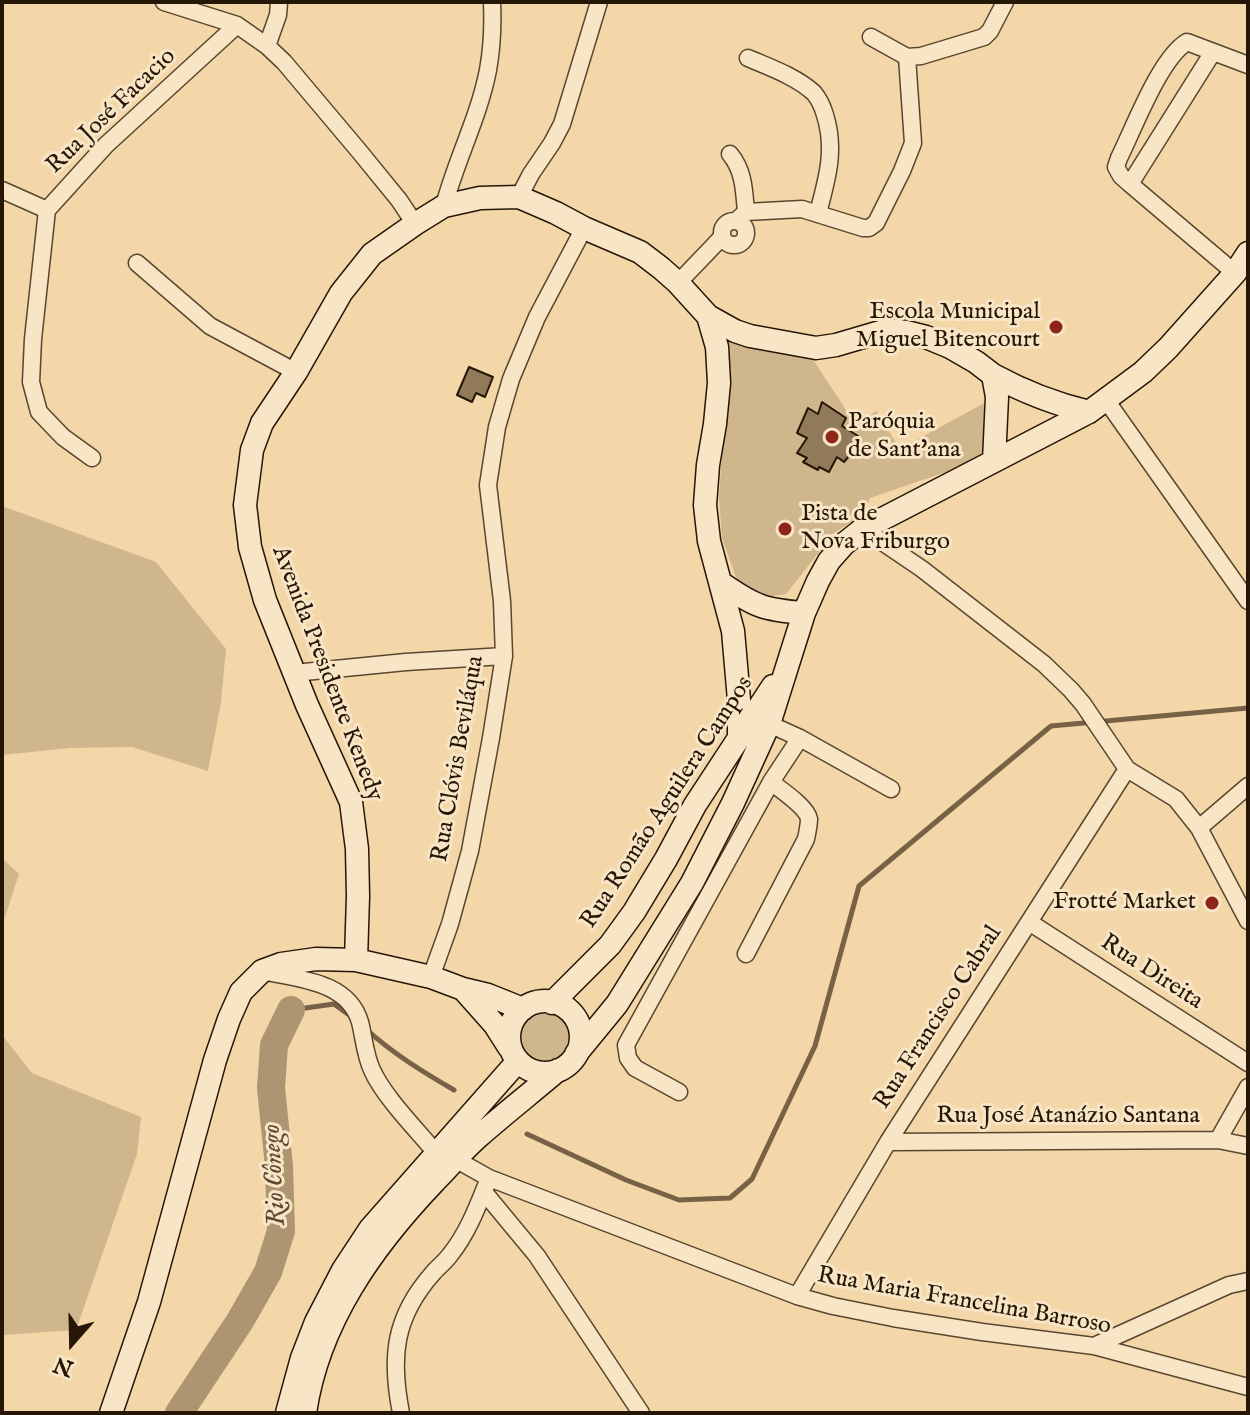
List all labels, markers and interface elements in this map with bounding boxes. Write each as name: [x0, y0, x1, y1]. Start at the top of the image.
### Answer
street label: Rua José Facacio: [41, 43, 183, 181]
place label: Escola Municipal Miguel Bitencourt: [856, 299, 1040, 355]
marker: Escola Municipal Miguel Bitencourt: [1047, 318, 1065, 336]
place label: Paróquia de Sant'ana: [848, 409, 961, 465]
marker: Paróquia de Sant'ana: [823, 428, 841, 446]
place label: Pista de Nova Friburgo: [801, 501, 950, 557]
marker: Pista de Nova Friburgo: [776, 520, 794, 538]
street label: Avenida Presidente Kenedy: [264, 542, 388, 806]
street label: Rua Clóvis Beviláqua: [427, 654, 491, 864]
street label: Rua Romão Aguilera Campos: [576, 672, 760, 934]
place label: Frotté Market: [1053, 889, 1196, 917]
marker: Frotté Market: [1203, 894, 1221, 912]
street label: Rua Francisco Cabral: [869, 921, 1009, 1115]
street label: Rua Direita: [1094, 929, 1208, 1017]
street label: Rua José Atanázio Santana: [936, 1103, 1200, 1131]
water label: Rio Cônego: [258, 1123, 294, 1227]
street label: Rua Maria Francelina Barroso: [815, 1262, 1113, 1342]
north arrow: [32, 1303, 112, 1383]
text: N: [50, 1349, 78, 1382]

